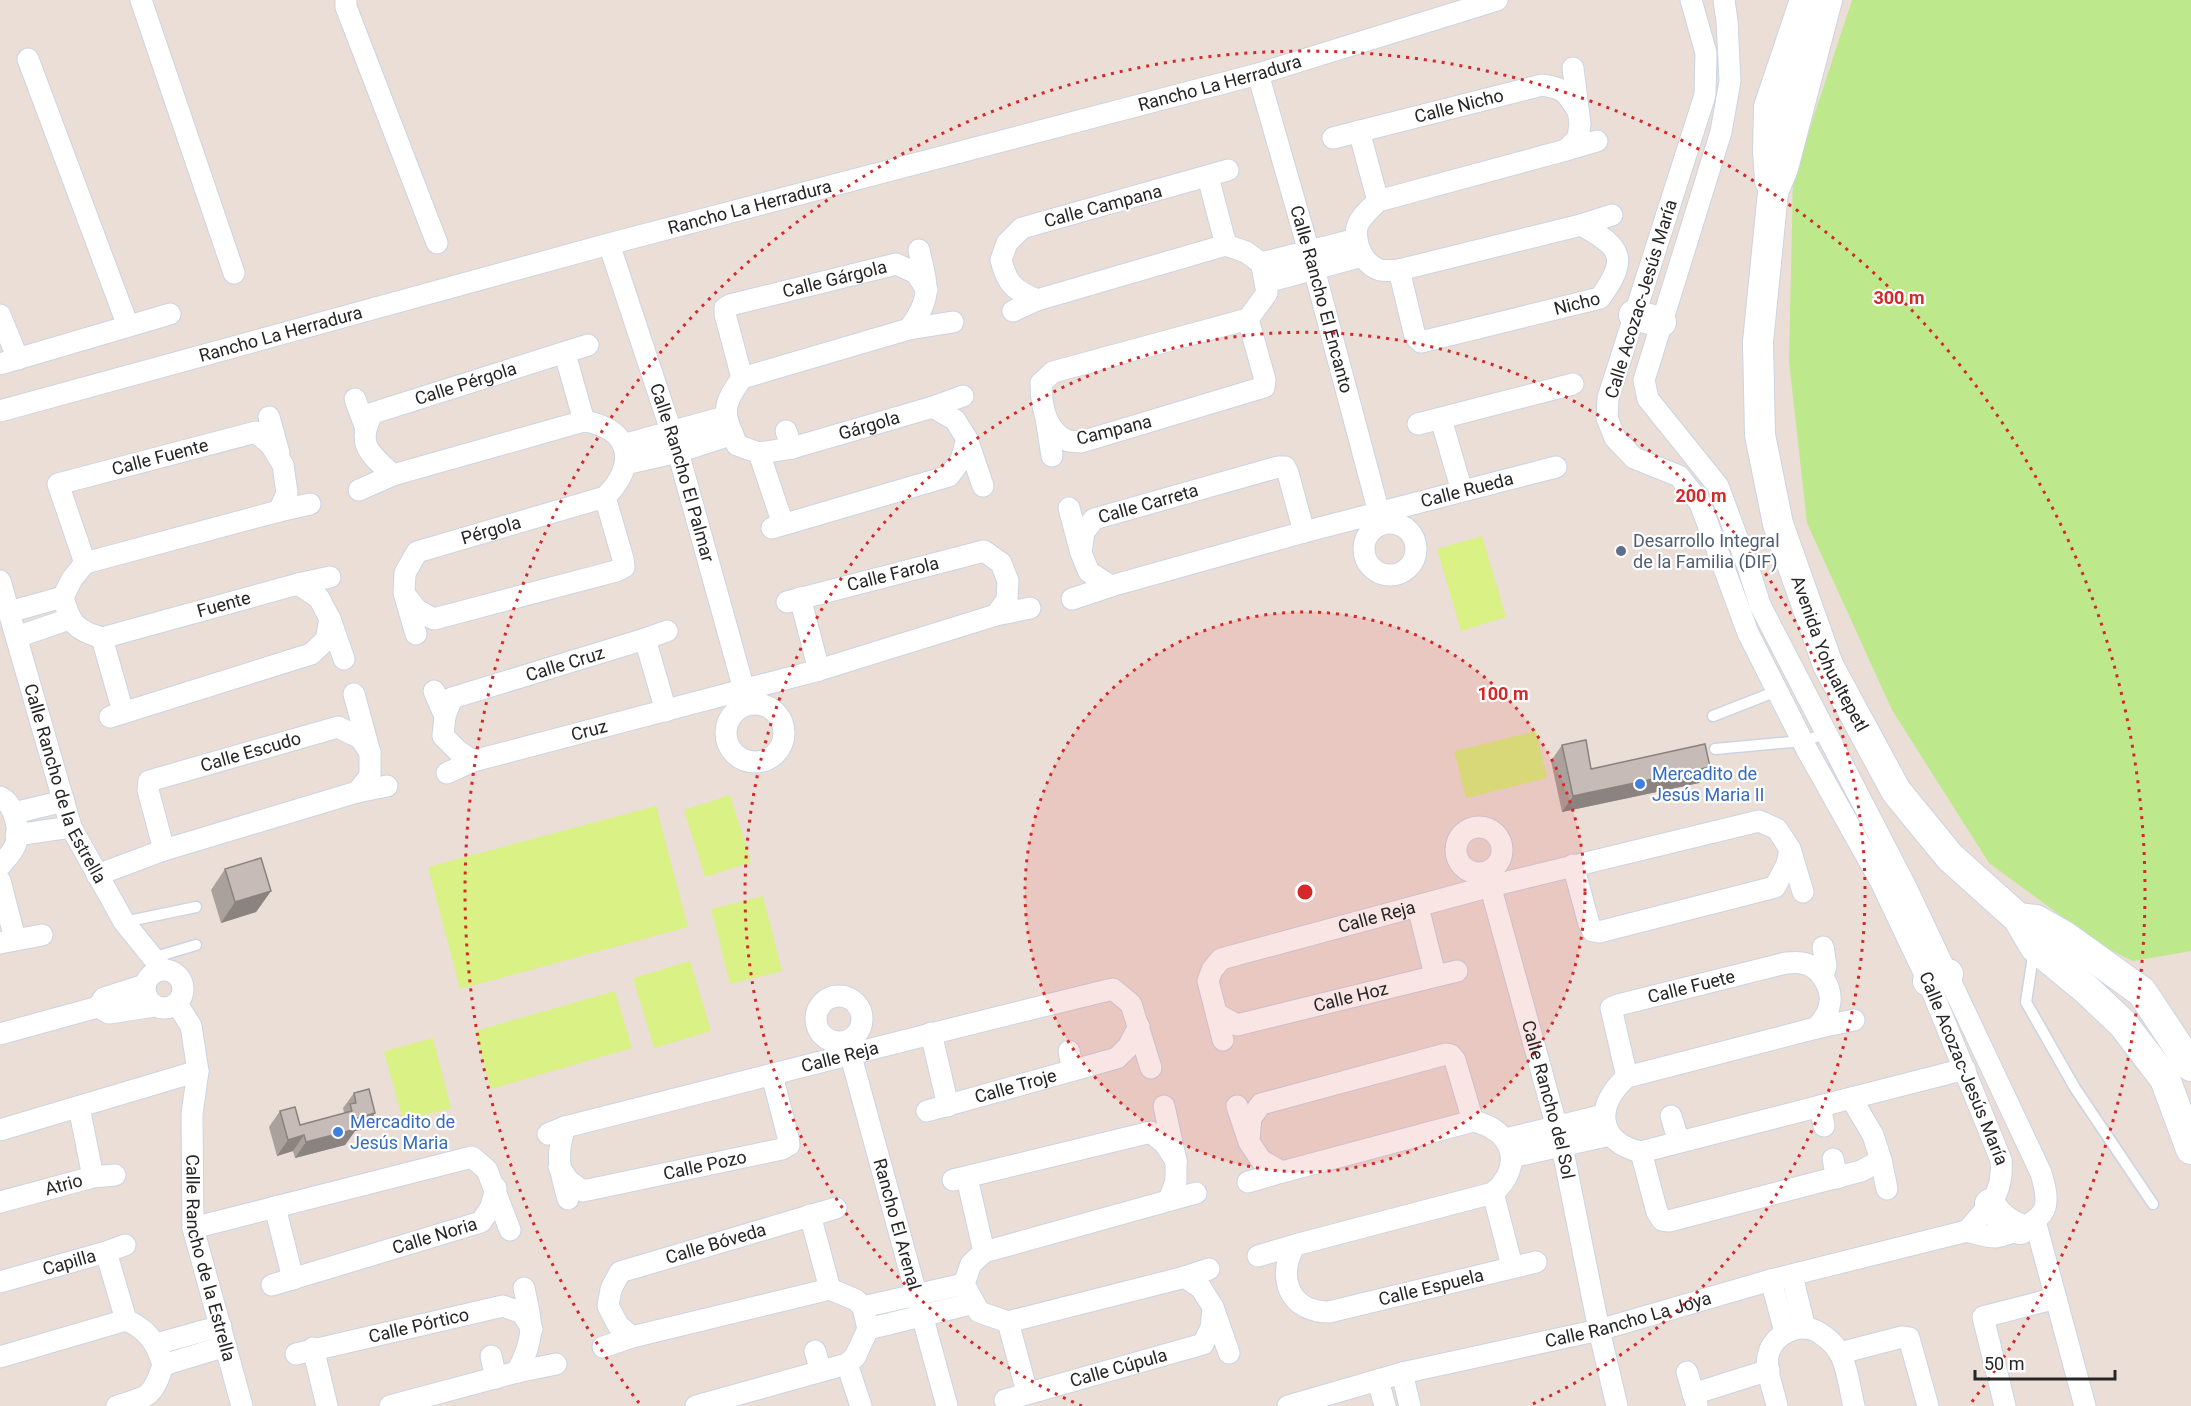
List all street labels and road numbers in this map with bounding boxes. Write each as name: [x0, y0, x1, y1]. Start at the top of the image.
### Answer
street label: Rancho La Herradura: [1136, 50, 1304, 115]
street label: Calle Nicho: [1412, 84, 1506, 127]
street label: Rancho La Herradura: [665, 175, 834, 238]
street label: Calle Campana: [1042, 180, 1164, 231]
street label: Calle Acozac-Jesús María: [1600, 197, 1681, 401]
street label: Calle Rancho El Encanto: [1286, 203, 1358, 395]
street label: Calle Gárgola: [780, 256, 889, 302]
street label: Nicho: [1552, 287, 1602, 319]
street label: Rancho La Herradura: [196, 301, 365, 366]
street label: Calle Pérgola: [412, 357, 519, 409]
street label: Calle Rancho El Palmar: [646, 380, 719, 564]
street label: Gárgola: [836, 406, 902, 444]
street label: Campana: [1074, 410, 1154, 449]
street label: Calle Fuente: [109, 434, 210, 479]
street label: Calle Rueda: [1418, 467, 1515, 511]
street label: Calle Carreta: [1096, 479, 1201, 527]
street label: Pérgola: [458, 511, 523, 549]
street label: Calle Farola: [845, 552, 941, 595]
street label: Avenida Yohualtepetl: [1787, 573, 1873, 735]
street label: Fuente: [195, 587, 253, 621]
street label: Calle Cruz: [523, 642, 607, 685]
street label: Calle Rancho de la Estrella: [20, 681, 111, 887]
street label: Cruz: [569, 715, 610, 745]
street label: Calle Escudo: [198, 727, 303, 776]
street label: Calle Reja: [1336, 896, 1417, 937]
street label: Calle Fuete: [1645, 965, 1737, 1007]
street label: Calle Acozac-Jesús María: [1915, 968, 2013, 1168]
street label: Calle Hoz: [1311, 977, 1390, 1016]
street label: Calle Rancho del Sol: [1518, 1018, 1579, 1181]
street label: Calle Reja: [799, 1037, 881, 1076]
street label: Calle Troje: [972, 1064, 1059, 1107]
street label: Calle Pozo: [661, 1146, 748, 1184]
street label: Calle Rancho de la Estrella: [182, 1154, 240, 1363]
street label: Rancho El Arenal: [869, 1156, 926, 1292]
street label: Atrio: [42, 1169, 85, 1199]
street label: Calle Noria: [390, 1213, 480, 1258]
street label: Calle Bóveda: [663, 1218, 768, 1268]
street label: Capilla: [40, 1244, 98, 1279]
street label: Calle Espuela: [1376, 1264, 1486, 1310]
street label: Calle Rancho La Joya: [1543, 1287, 1714, 1352]
street label: Calle Pórtico: [366, 1303, 471, 1347]
street label: Calle Cúpula: [1067, 1344, 1169, 1391]

